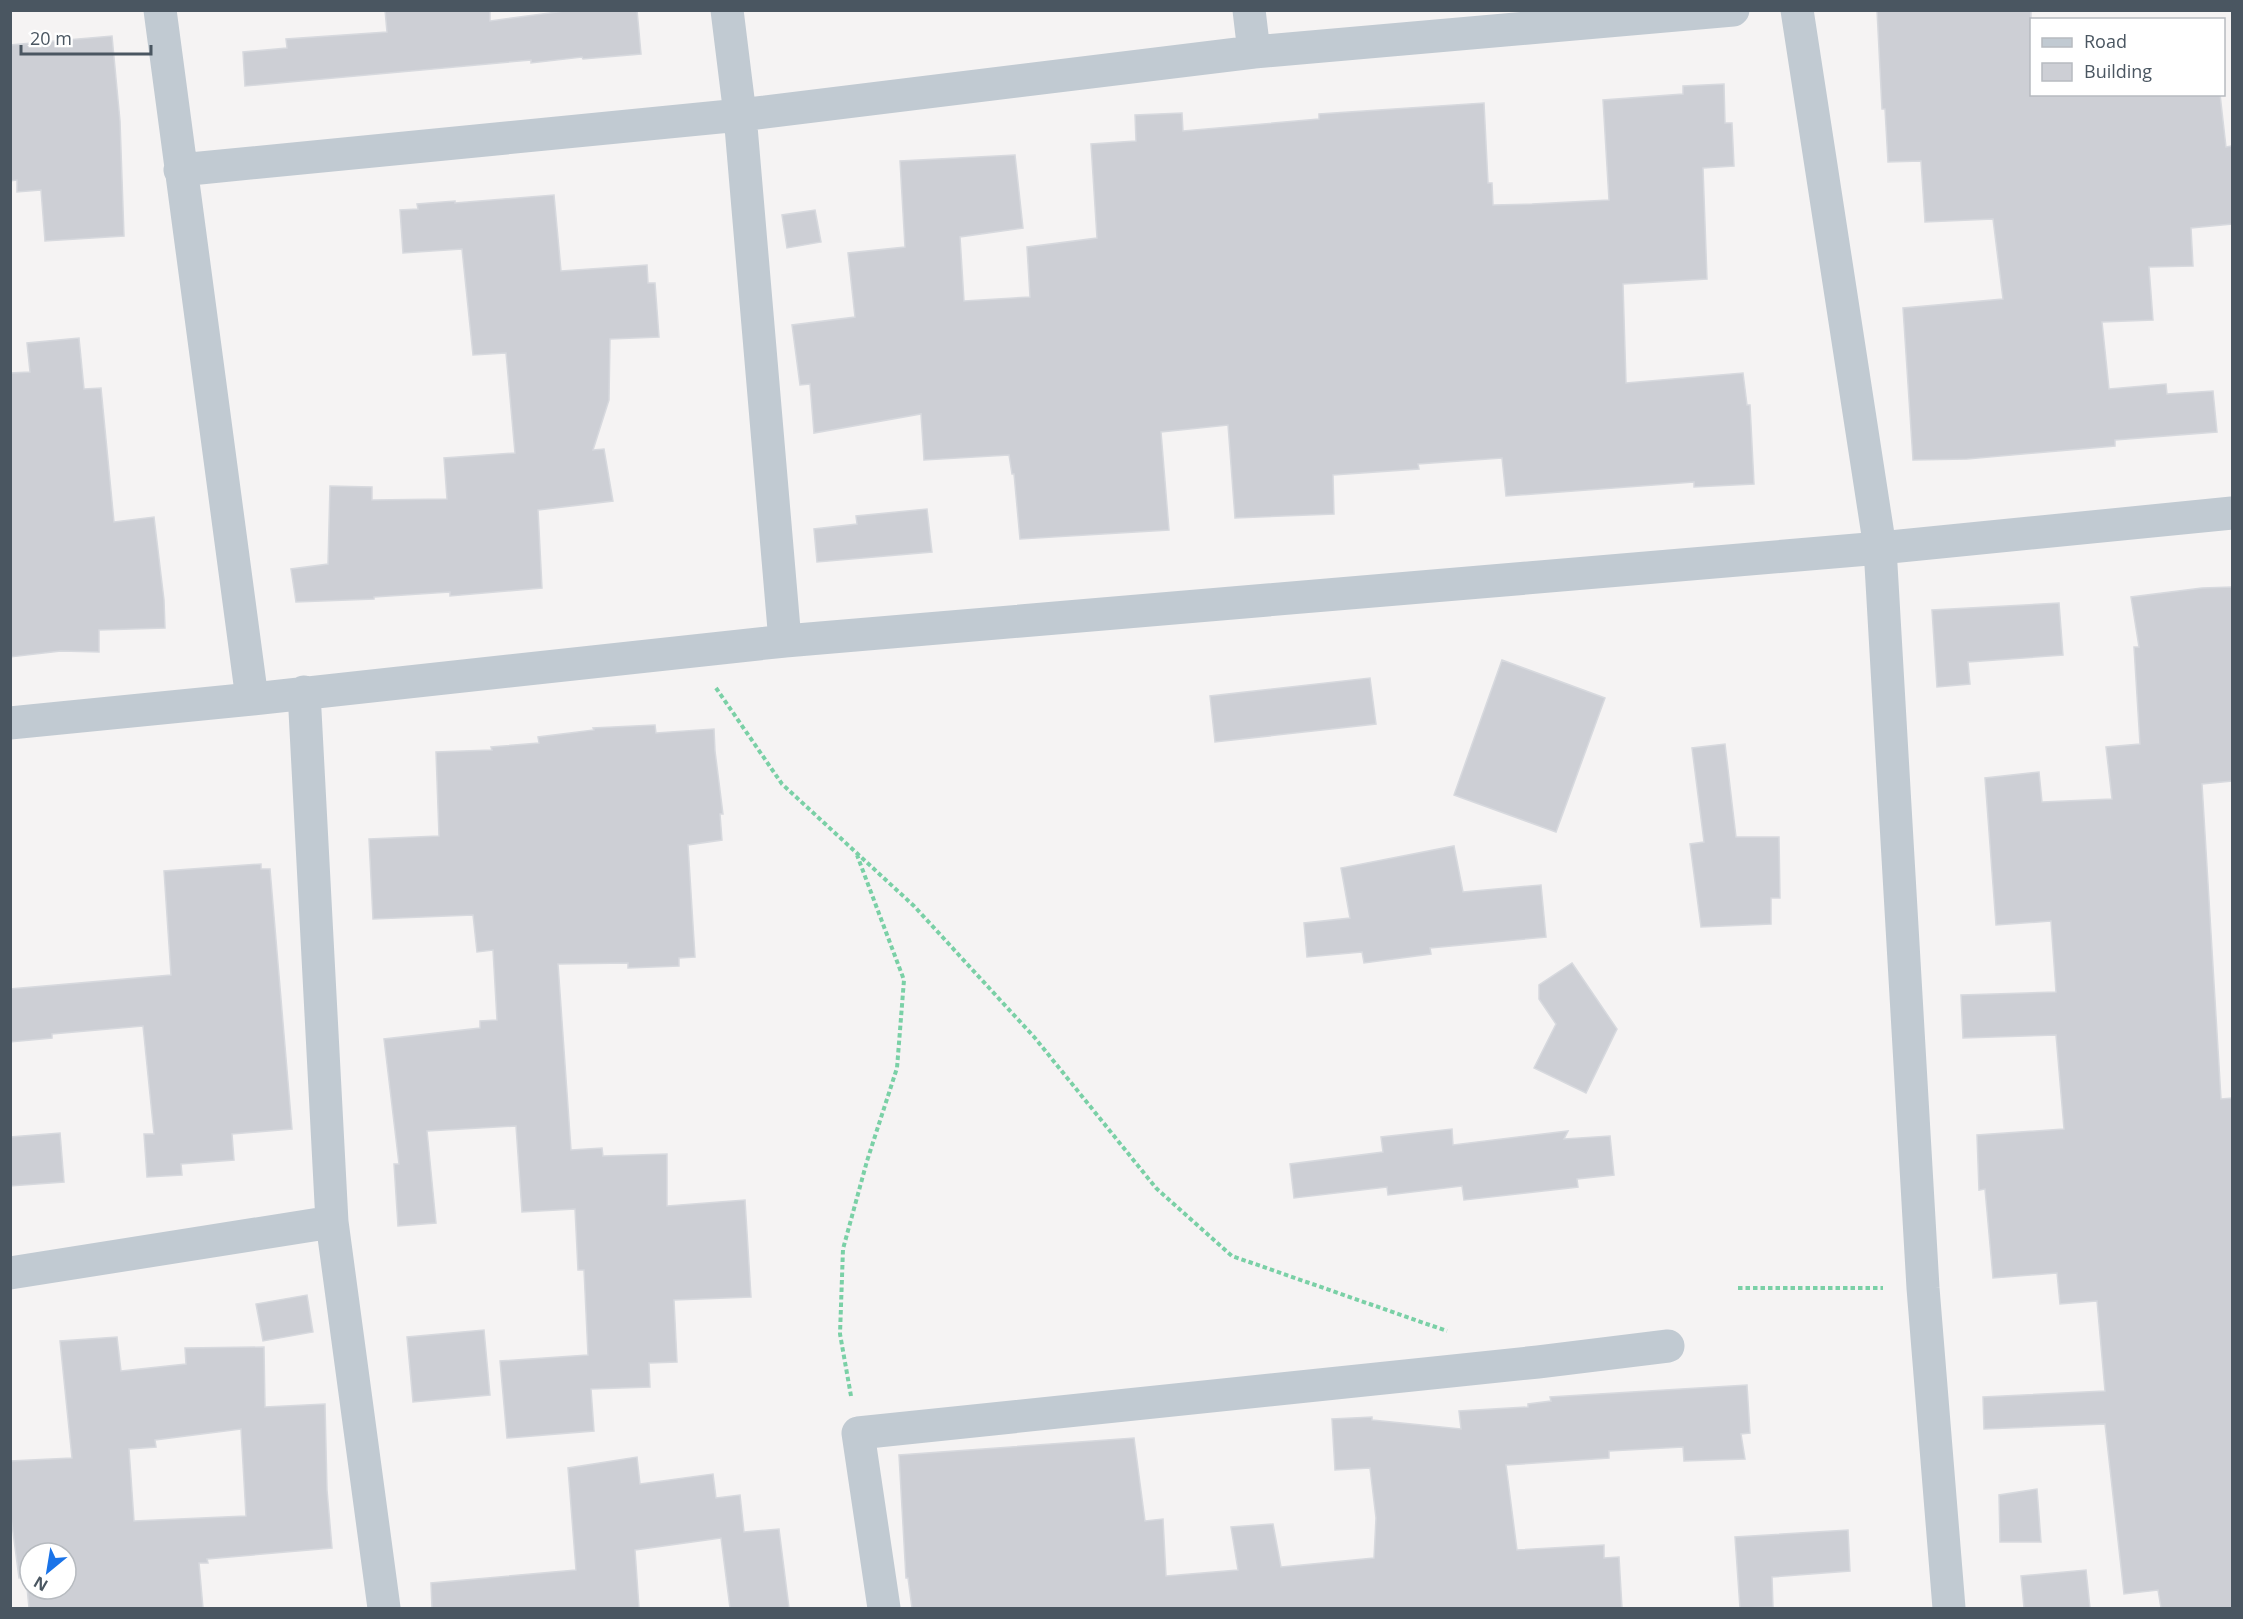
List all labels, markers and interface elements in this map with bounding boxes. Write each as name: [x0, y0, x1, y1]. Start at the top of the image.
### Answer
scale bar: [21, 18, 152, 56]
legend: [2030, 18, 2225, 96]
text: 20 m: [30, 26, 72, 50]
text: Road: [2084, 29, 2127, 53]
text: Building: [2084, 59, 2152, 83]
north arrow: [18, 1541, 78, 1601]
text: N: [29, 1571, 52, 1597]

